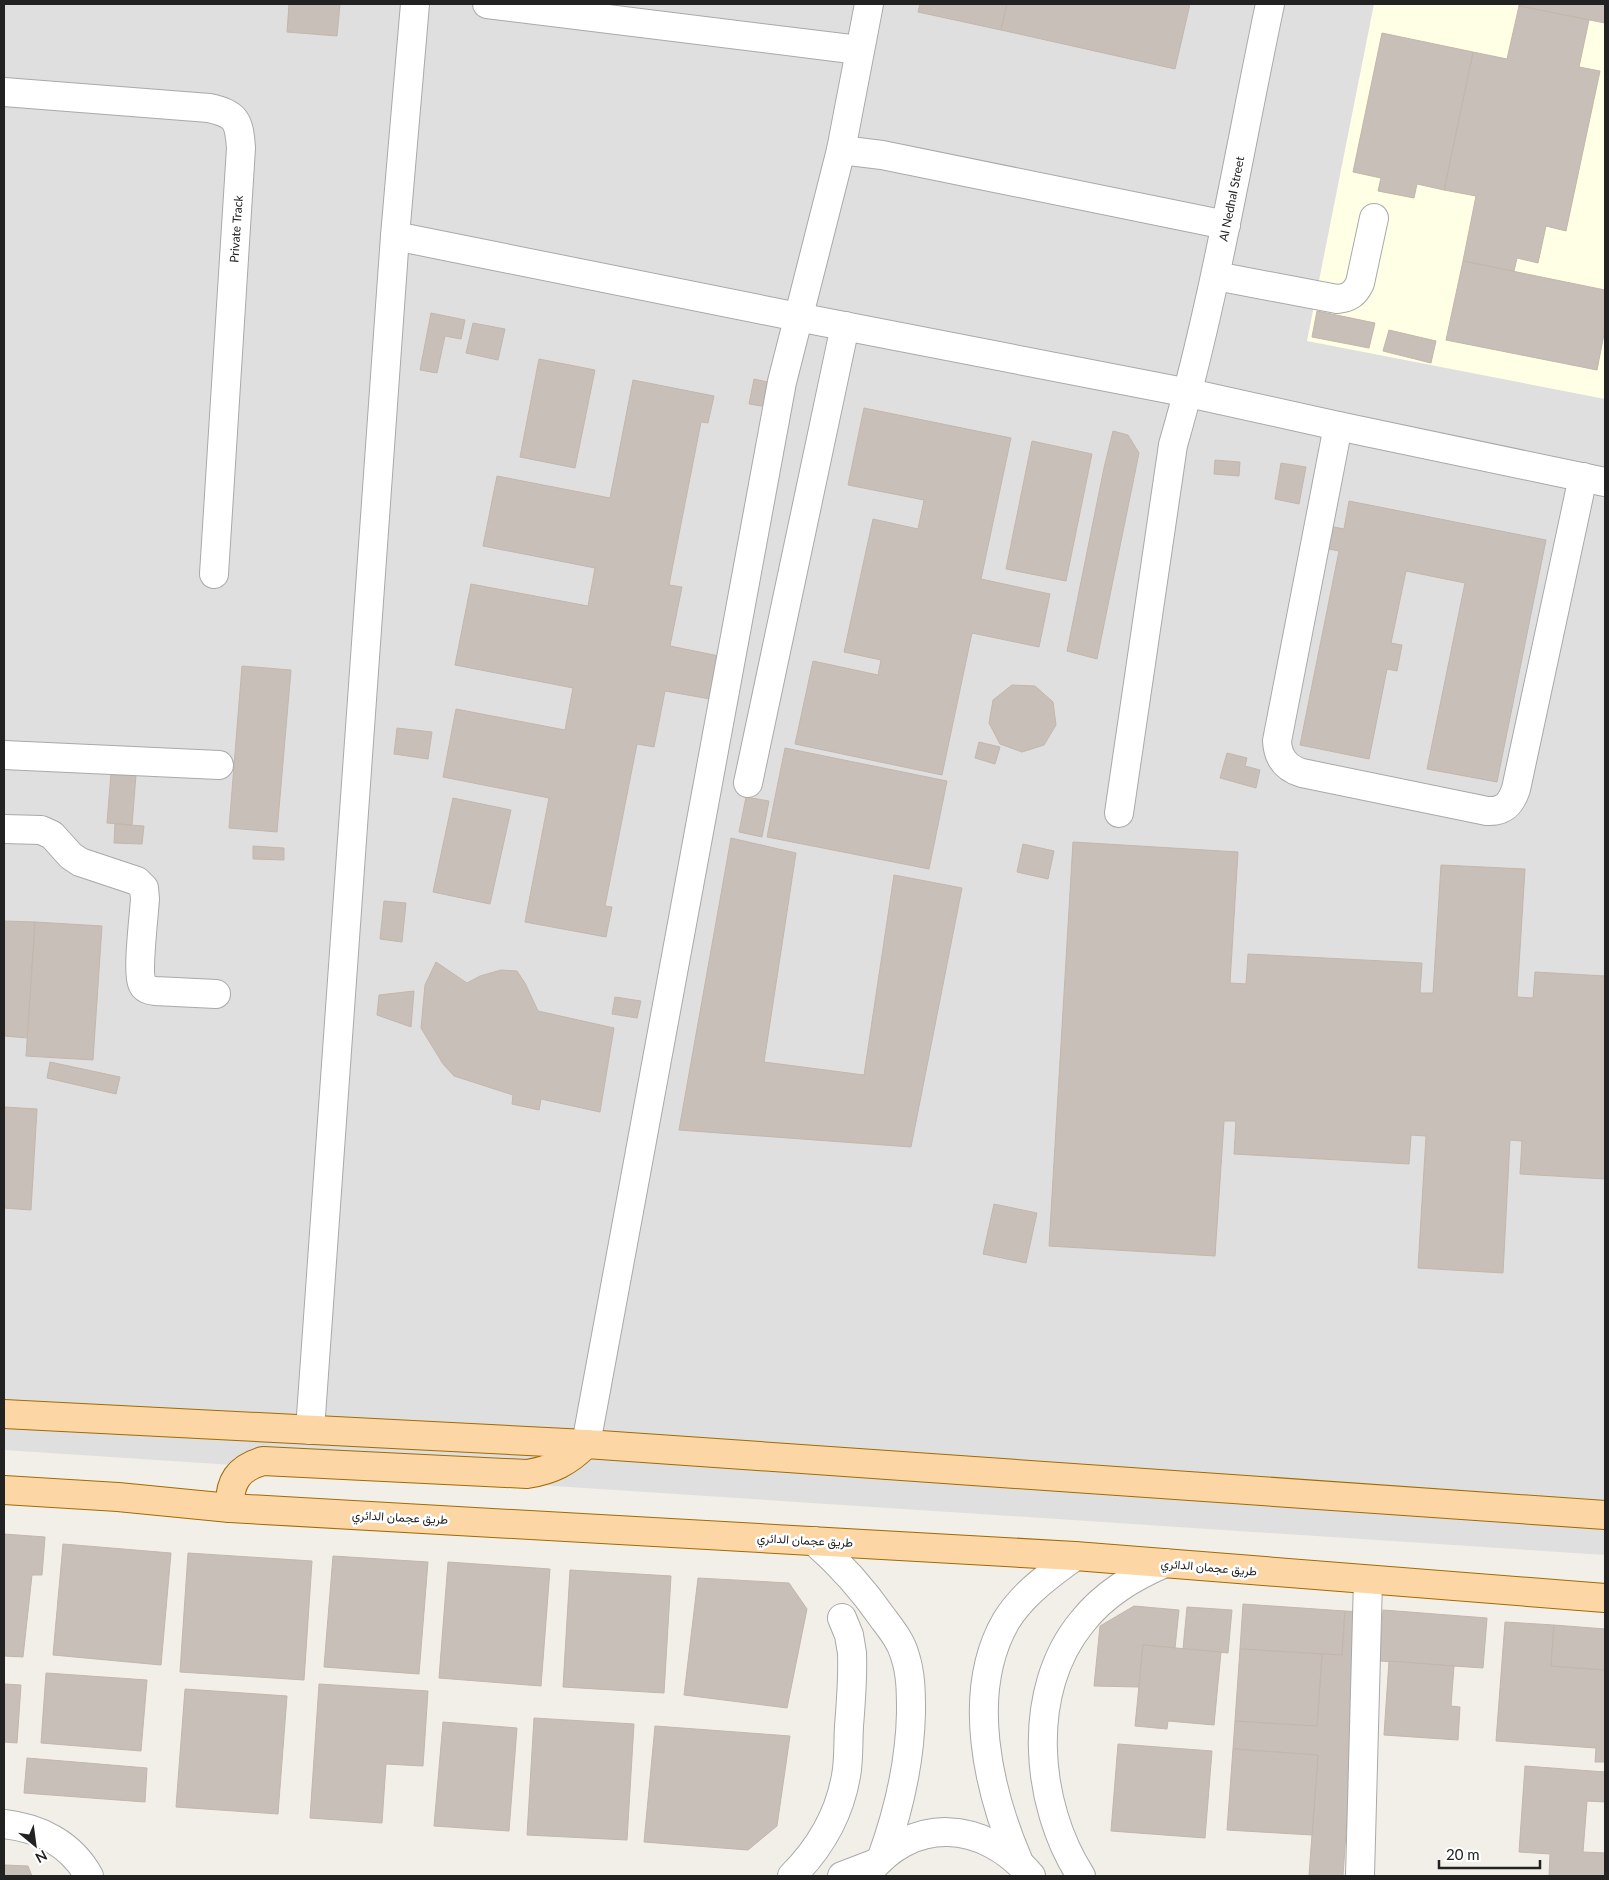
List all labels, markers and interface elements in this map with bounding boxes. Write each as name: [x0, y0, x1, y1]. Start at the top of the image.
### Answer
street label: Al Nedhal Street: [1215, 154, 1247, 243]
street label: Private Track: [226, 194, 246, 263]
street label: طريق عجمان الدائري: [351, 1507, 449, 1530]
street label: طريق عجمان الدائري: [756, 1530, 854, 1553]
street label: طريق عجمان الدائري: [1160, 1555, 1258, 1582]
north arrow: [10, 1820, 60, 1870]
scale bar: [1439, 1838, 1540, 1870]
text: 20 m: [1446, 1845, 1480, 1863]
text: N: [33, 1847, 50, 1867]

